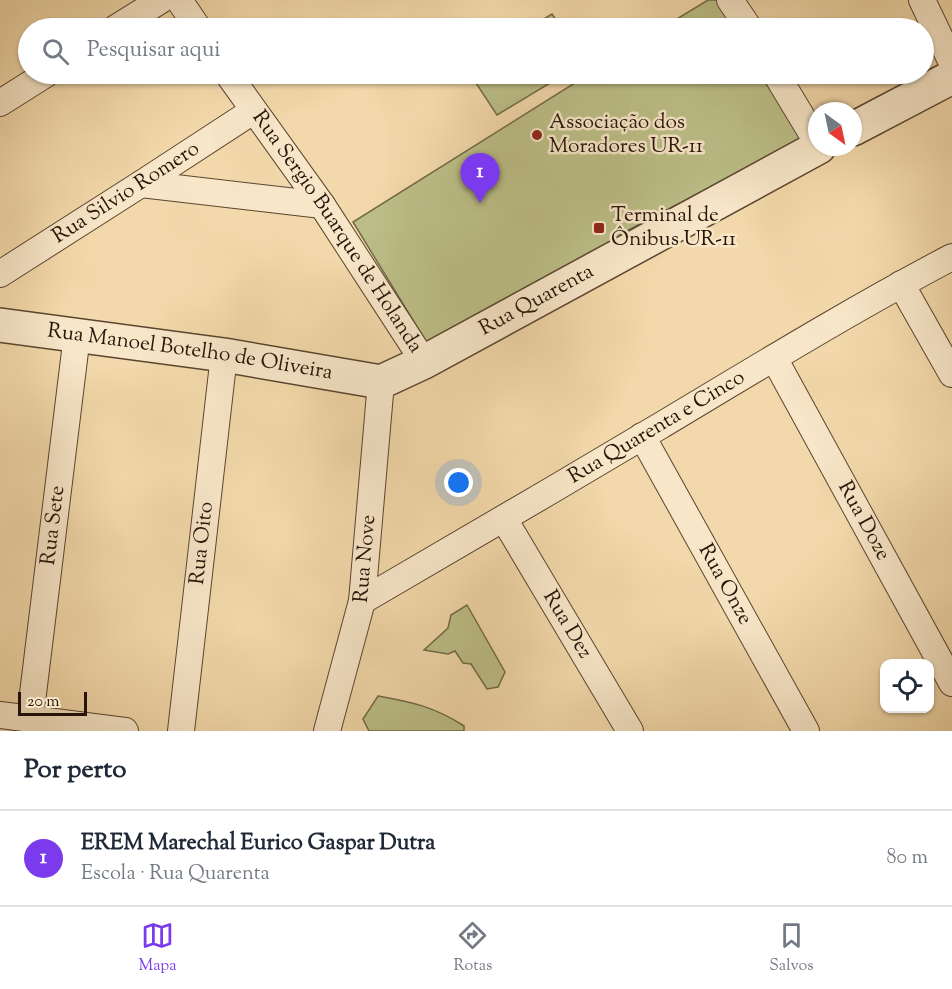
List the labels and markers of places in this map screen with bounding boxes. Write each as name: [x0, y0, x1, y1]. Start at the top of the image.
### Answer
place label: Associação dos Moradores UR-11: [549, 108, 703, 162]
marker: Associação dos Moradores UR-11: [530, 128, 544, 142]
pin: 1: [460, 154, 500, 203]
place label: Terminal de Ônibus UR-11: [611, 201, 736, 255]
marker: Terminal de Ônibus UR-11: [592, 221, 606, 235]

